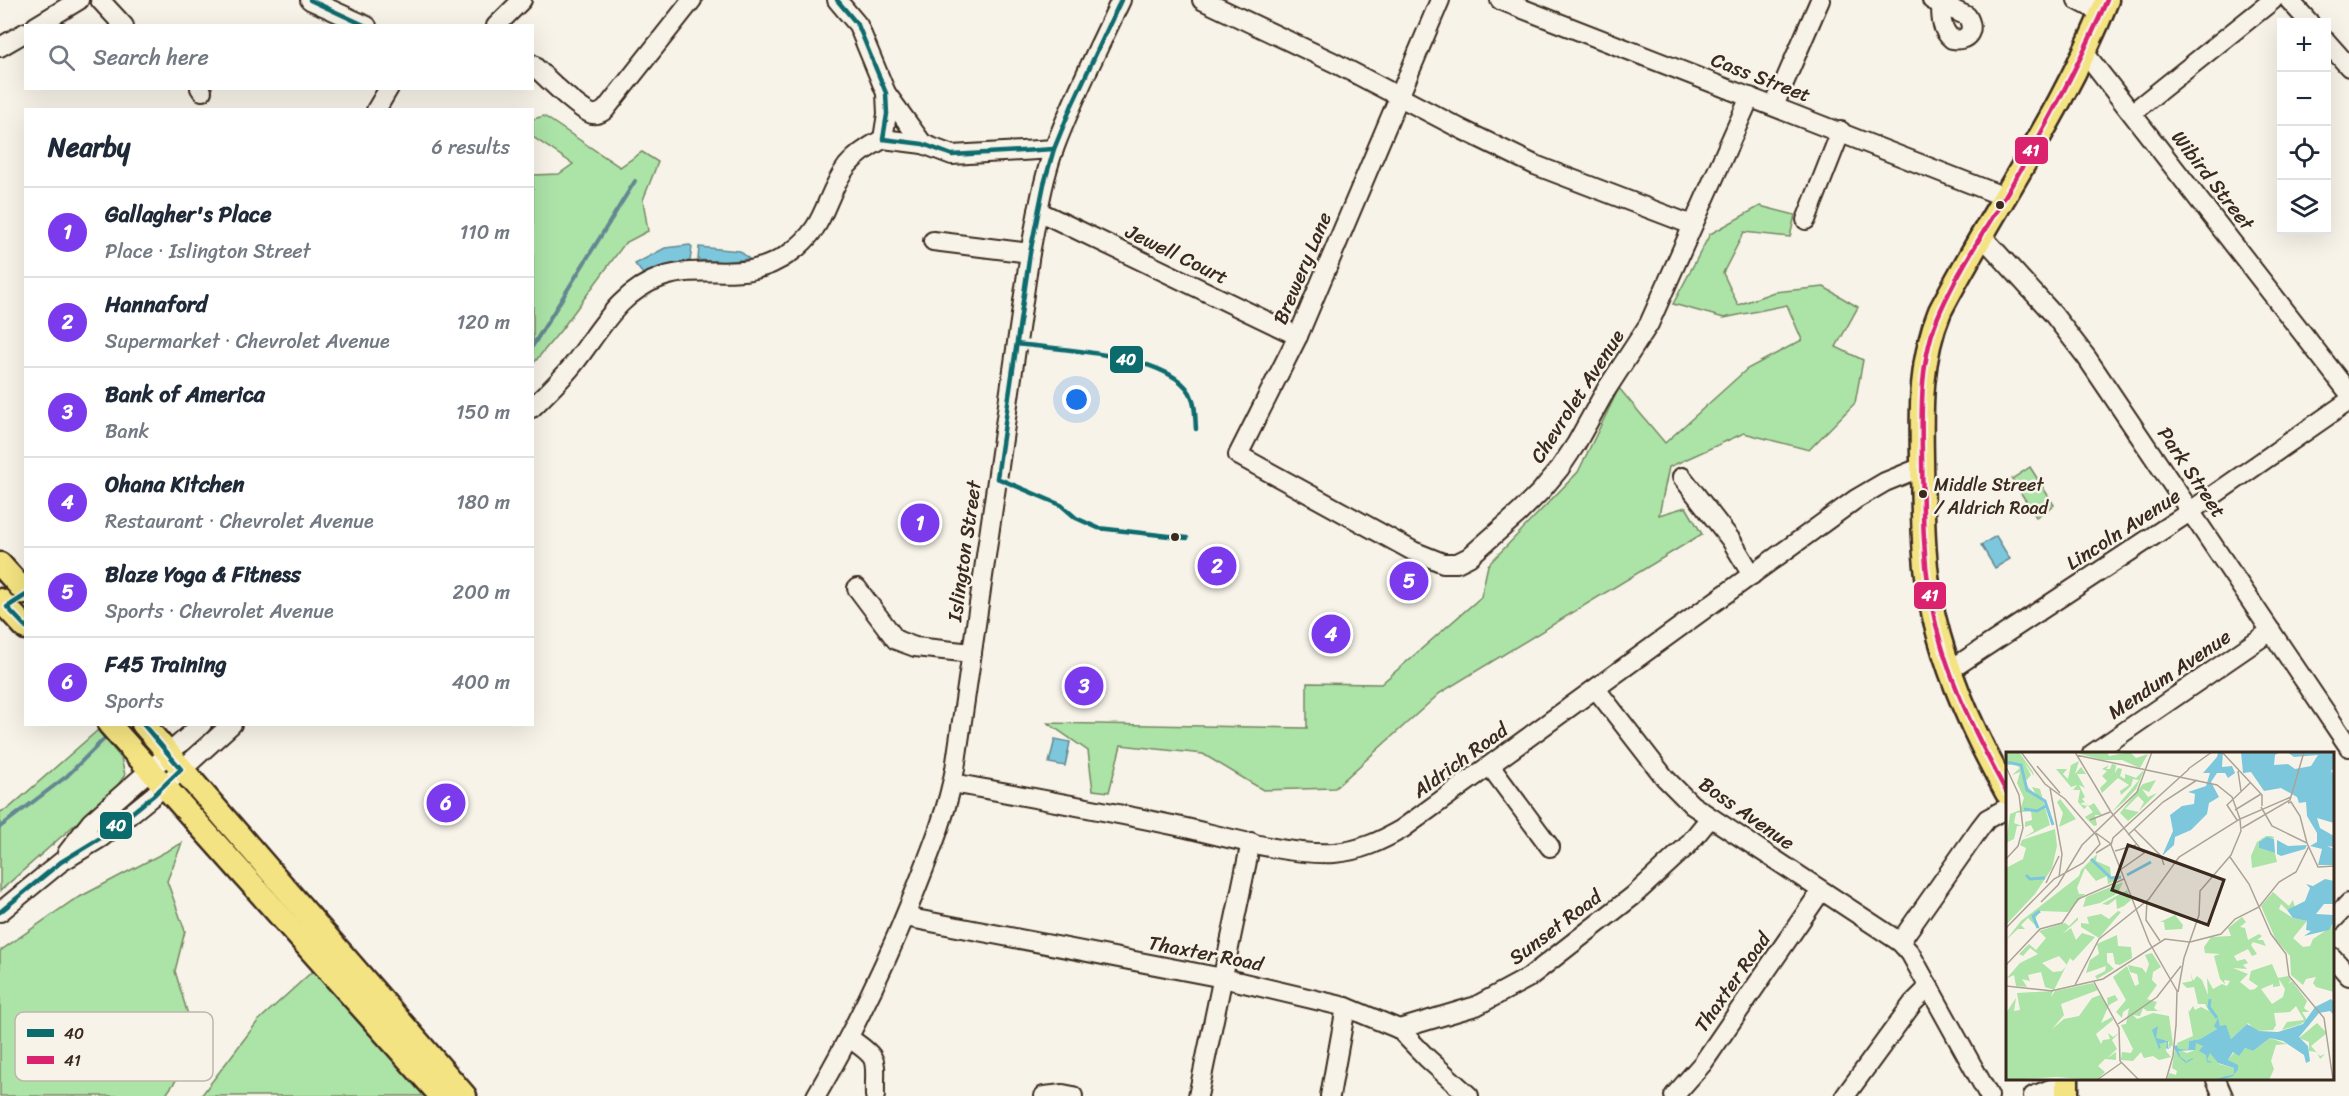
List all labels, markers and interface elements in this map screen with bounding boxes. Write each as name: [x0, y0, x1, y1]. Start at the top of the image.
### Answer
map controls: [2277, 18, 2331, 234]
button: +: [2277, 18, 2331, 72]
search box: [24, 24, 534, 90]
text: Search here: [93, 38, 209, 77]
icon: search: [45, 41, 78, 74]
street label: Cass Street: [1706, 42, 1816, 113]
button: −: [2277, 72, 2331, 126]
street label: Wibird Street: [2162, 122, 2264, 239]
text: Nearby: [48, 124, 130, 170]
button: locate: [2277, 126, 2331, 180]
text: 6 results: [431, 130, 510, 165]
line badge: 41: [2014, 136, 2049, 165]
text: 41: [2022, 136, 2040, 165]
button: layers: [2277, 180, 2331, 234]
text: Gallagher's Place: [105, 195, 272, 234]
unlabelled marker: [1994, 199, 2006, 211]
street label: Brewery Lane: [1263, 206, 1342, 330]
street label: Jewell Court: [1119, 214, 1234, 294]
text: 1: [63, 215, 72, 250]
text: 110 m: [460, 215, 510, 250]
text: Place · Islington Street: [105, 234, 311, 269]
text: Hannaford: [105, 285, 207, 324]
text: 2: [62, 305, 73, 340]
text: 120 m: [457, 305, 510, 340]
street label: Chevrolet Avenue: [1521, 322, 1634, 470]
text: Supermarket · Chevrolet Avenue: [105, 324, 390, 359]
line badge: 40: [1109, 345, 1144, 374]
text: 40: [1115, 345, 1136, 374]
text: Bank of America: [105, 375, 265, 414]
your location: [1062, 385, 1091, 414]
text: 3: [62, 395, 73, 430]
text: 150 m: [456, 395, 510, 430]
text: Bank: [105, 414, 149, 449]
street label: Park Street: [2148, 419, 2235, 526]
text: Ohana Kitchen: [105, 465, 245, 504]
place label: Middle Street / Aldrich Road: [1934, 469, 2050, 524]
street label: Islington Street: [937, 478, 992, 625]
street label: Lincoln Avenue: [2059, 479, 2188, 580]
text: 4: [61, 485, 74, 520]
text: 180 m: [456, 485, 510, 520]
marker: Middle Street / Aldrich Road: [1917, 488, 1929, 500]
pin: 1: [900, 500, 940, 546]
text: Restaurant · Chevrolet Avenue: [105, 504, 374, 539]
unlabelled marker: [1169, 531, 1181, 543]
pin: 2: [1198, 544, 1236, 588]
text: Blaze Yoga & Fitness: [105, 555, 301, 594]
pin: 5: [1390, 558, 1428, 604]
text: 5: [61, 575, 74, 610]
text: 200 m: [453, 575, 510, 610]
line badge: 41: [1913, 581, 1947, 610]
text: 41: [1921, 581, 1939, 610]
text: Sports · Chevrolet Avenue: [105, 594, 334, 629]
pin: 4: [1312, 612, 1350, 656]
street label: Mendum Avenue: [2100, 620, 2238, 729]
text: F45 Training: [105, 645, 227, 684]
pin: 3: [1064, 664, 1104, 708]
text: 6: [62, 665, 73, 700]
text: 400 m: [452, 665, 510, 700]
text: Sports: [105, 684, 164, 719]
street label: Aldrich Road: [1404, 713, 1517, 808]
inset map: [2006, 752, 2334, 1081]
street label: Boss Avenue: [1691, 767, 1802, 860]
pin: 6: [426, 780, 466, 826]
line badge: 40: [99, 811, 133, 840]
text: 40: [105, 811, 126, 840]
street label: Sunset Road: [1501, 880, 1611, 974]
street label: Thaxter Road: [1685, 923, 1781, 1040]
street label: Thaxter Road: [1146, 925, 1268, 982]
legend: [15, 1012, 213, 1081]
text: 40: [64, 1019, 84, 1048]
text: 41: [64, 1046, 81, 1075]

